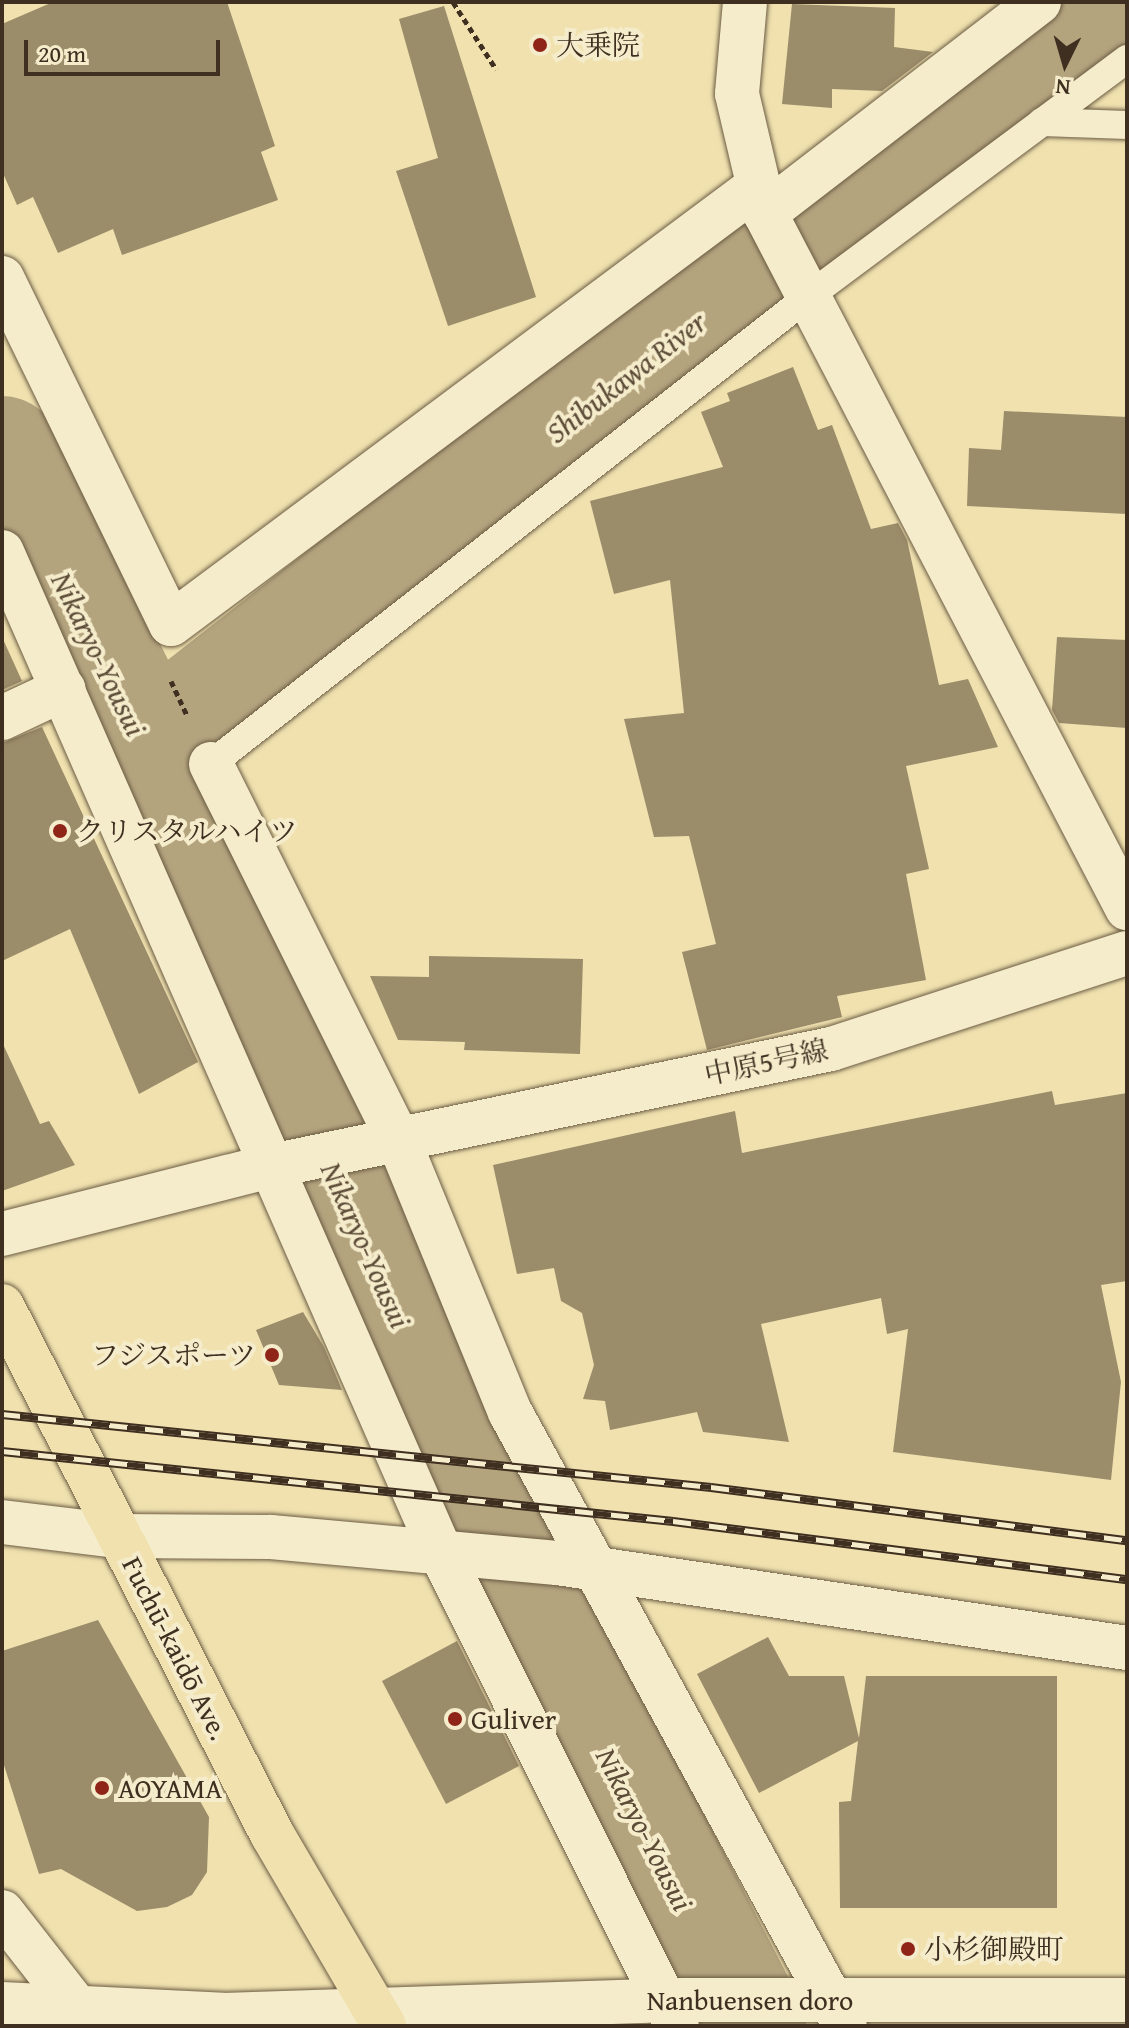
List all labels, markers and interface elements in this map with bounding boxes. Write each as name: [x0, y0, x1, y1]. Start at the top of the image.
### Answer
scale bar: [28, 24, 224, 74]
north arrow: [1025, 24, 1105, 104]
place label: 大乗院: [556, 28, 640, 62]
text: 20 m: [38, 36, 86, 71]
marker: 大乗院: [531, 36, 549, 54]
text: N: [1054, 71, 1072, 104]
water label: Shibukawa River: [539, 303, 713, 451]
water label: Nikaryo-Yousui: [44, 566, 154, 742]
place label: クリスタルハイツ: [76, 814, 300, 848]
marker: クリスタルハイツ: [51, 822, 69, 840]
street label: 中原5号線: [701, 1033, 831, 1091]
water label: Nikaryo-Yousui: [313, 1157, 419, 1333]
place label: フジスポーツ: [88, 1338, 256, 1372]
marker: フジスポーツ: [263, 1346, 281, 1364]
street label: Fuchū-kaidō Ave.: [115, 1551, 237, 1745]
place label: Guliver: [471, 1702, 556, 1736]
marker: Guliver: [446, 1710, 464, 1728]
water label: Nikaryo-Yousui: [589, 1742, 701, 1916]
place label: AOYAMA: [118, 1771, 222, 1805]
marker: AOYAMA: [93, 1779, 111, 1797]
place label: 小杉御殿町: [924, 1932, 1064, 1966]
marker: 小杉御殿町: [899, 1940, 917, 1958]
street label: Nanbuensen doro: [647, 1983, 853, 2017]

